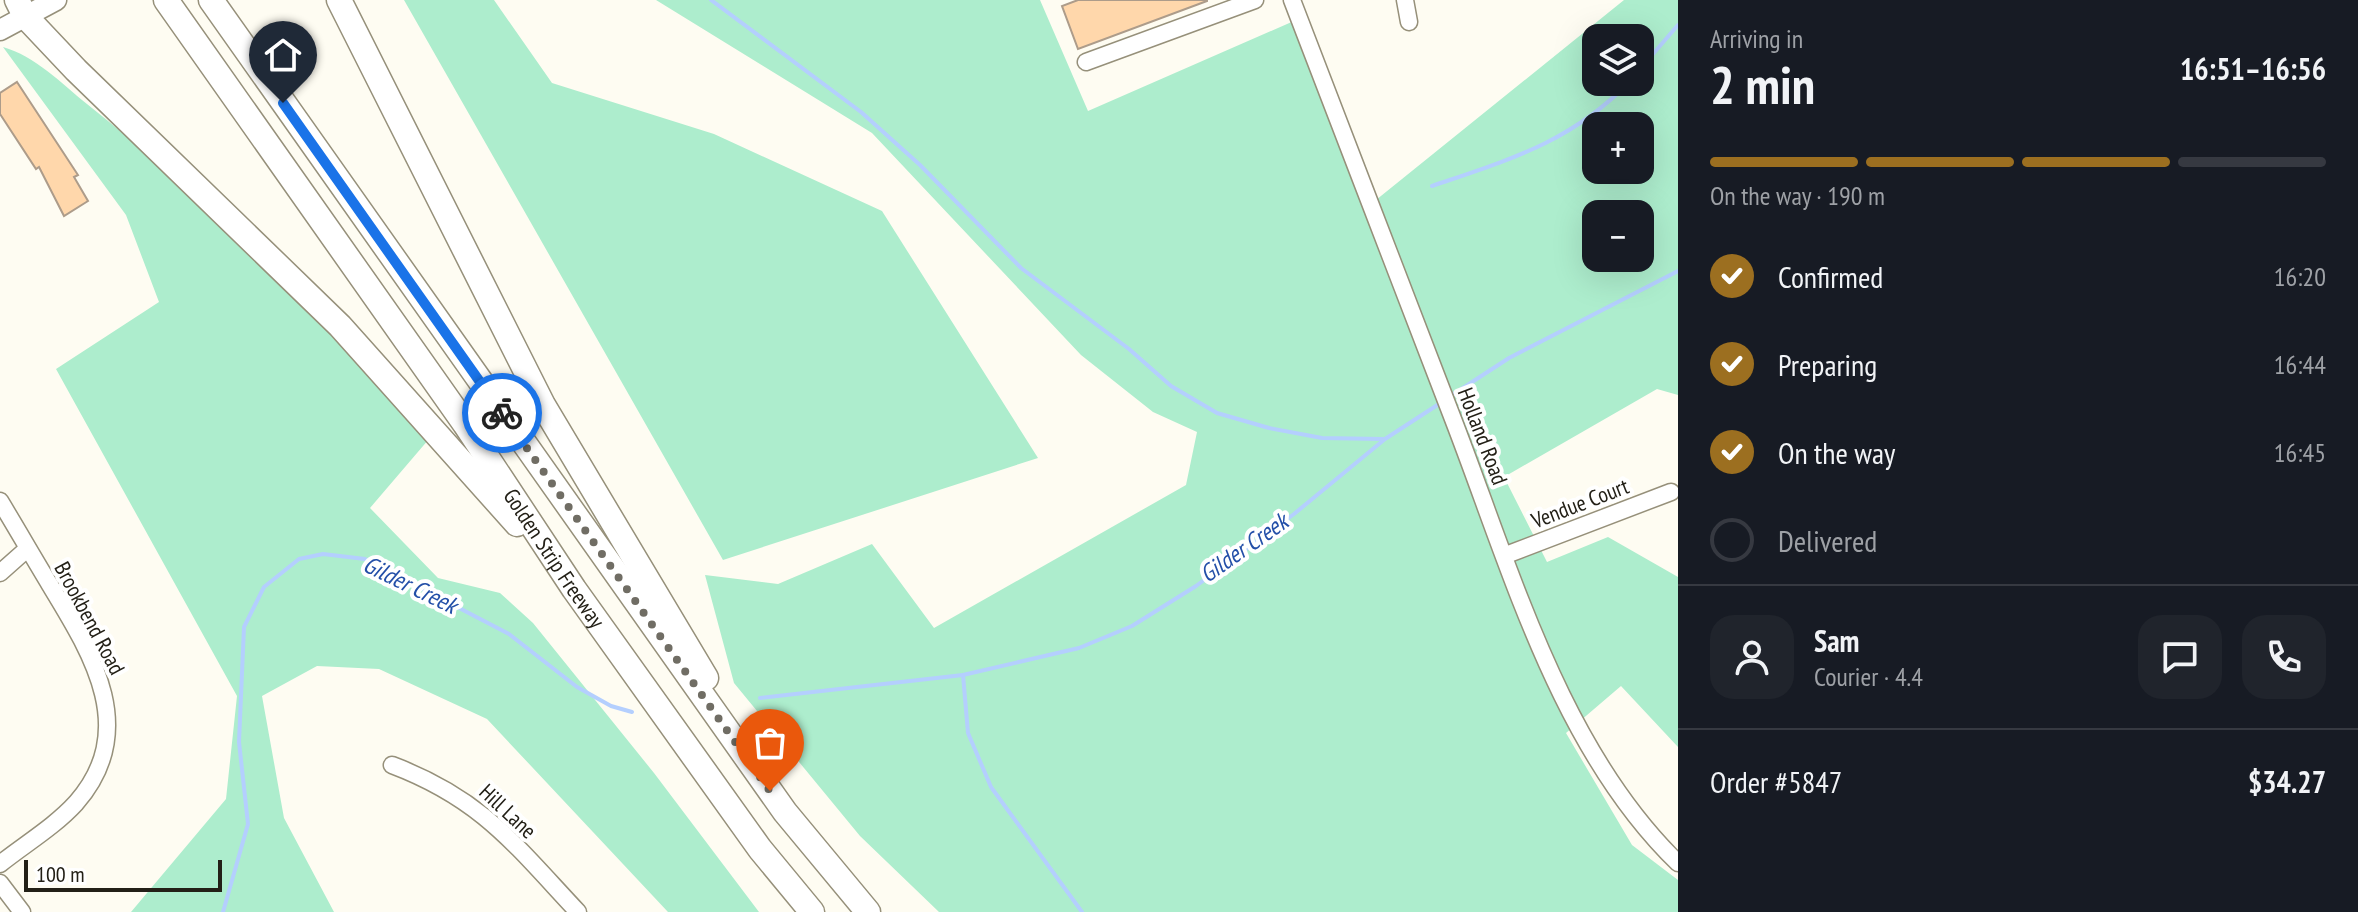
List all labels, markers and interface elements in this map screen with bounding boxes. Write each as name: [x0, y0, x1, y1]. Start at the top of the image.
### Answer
pin: [249, 21, 317, 103]
text: Arriving in: [1710, 22, 1803, 55]
map controls: [1582, 24, 1654, 272]
button: layers: [1582, 24, 1654, 96]
icon: home: [261, 33, 305, 77]
text: 16:51–16:56: [2180, 49, 2326, 88]
text: 2 min: [1710, 51, 1815, 118]
button: +: [1582, 112, 1654, 184]
text: On the way · 190 m: [1710, 179, 1885, 212]
button: −: [1582, 200, 1654, 272]
icon: check: [1710, 254, 1754, 298]
text: Confirmed: [1778, 257, 1883, 296]
text: 16:20: [2274, 260, 2326, 293]
icon: check: [1710, 342, 1754, 386]
text: Preparing: [1778, 345, 1877, 384]
text: 16:44: [2274, 348, 2326, 381]
courier: [462, 373, 542, 453]
street label: Holland Road: [1452, 383, 1514, 489]
icon: bike: [480, 391, 524, 435]
icon: check: [1710, 430, 1754, 474]
text: On the way: [1778, 433, 1895, 472]
text: 16:45: [2274, 436, 2326, 469]
street label: Vendue Court: [1527, 472, 1633, 535]
street label: Golden Strip Freeway: [497, 483, 612, 634]
water label: Gilder Creek: [1194, 504, 1296, 589]
text: Delivered: [1778, 521, 1877, 560]
water label: Gilder Creek: [358, 549, 465, 622]
street label: Brookbend Road: [49, 557, 131, 679]
button: person: [1710, 615, 1794, 699]
button: chat: [2138, 615, 2222, 699]
button: phone: [2242, 615, 2326, 699]
text: Sam: [1814, 621, 1859, 660]
text: Courier · 4.4: [1814, 660, 1923, 693]
pin: [736, 709, 804, 791]
icon: bag: [748, 721, 792, 765]
text: Order #5847: [1710, 762, 1842, 801]
text: $34.27: [2248, 762, 2326, 801]
street label: Hill Lane: [474, 778, 542, 844]
scale bar: [24, 856, 222, 892]
text: 100 m: [36, 860, 85, 888]

